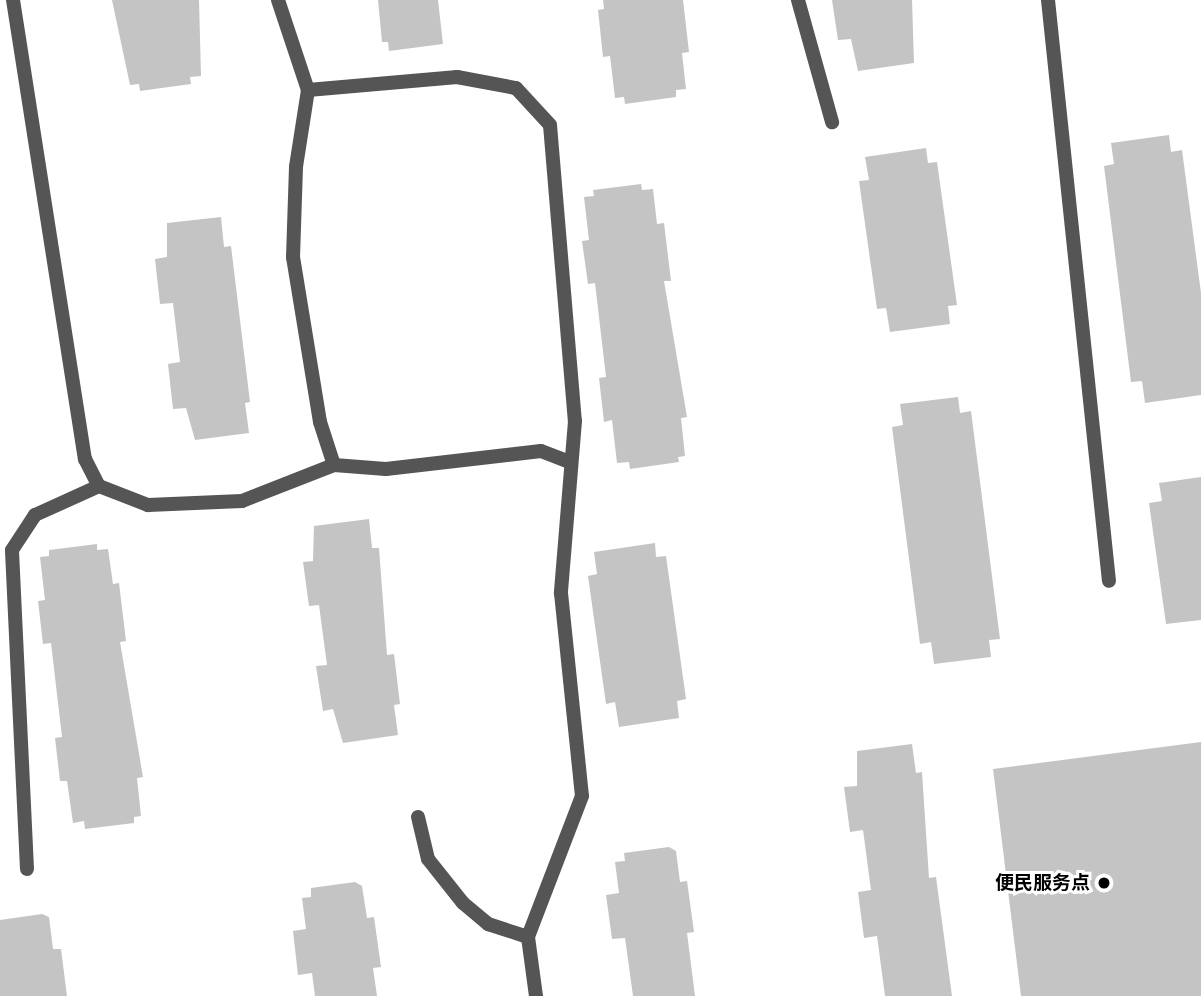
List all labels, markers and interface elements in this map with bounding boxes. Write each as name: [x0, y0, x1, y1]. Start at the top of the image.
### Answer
place label: 便民服务点: [995, 872, 1090, 894]
marker: 便民服务点: [1096, 875, 1112, 891]

